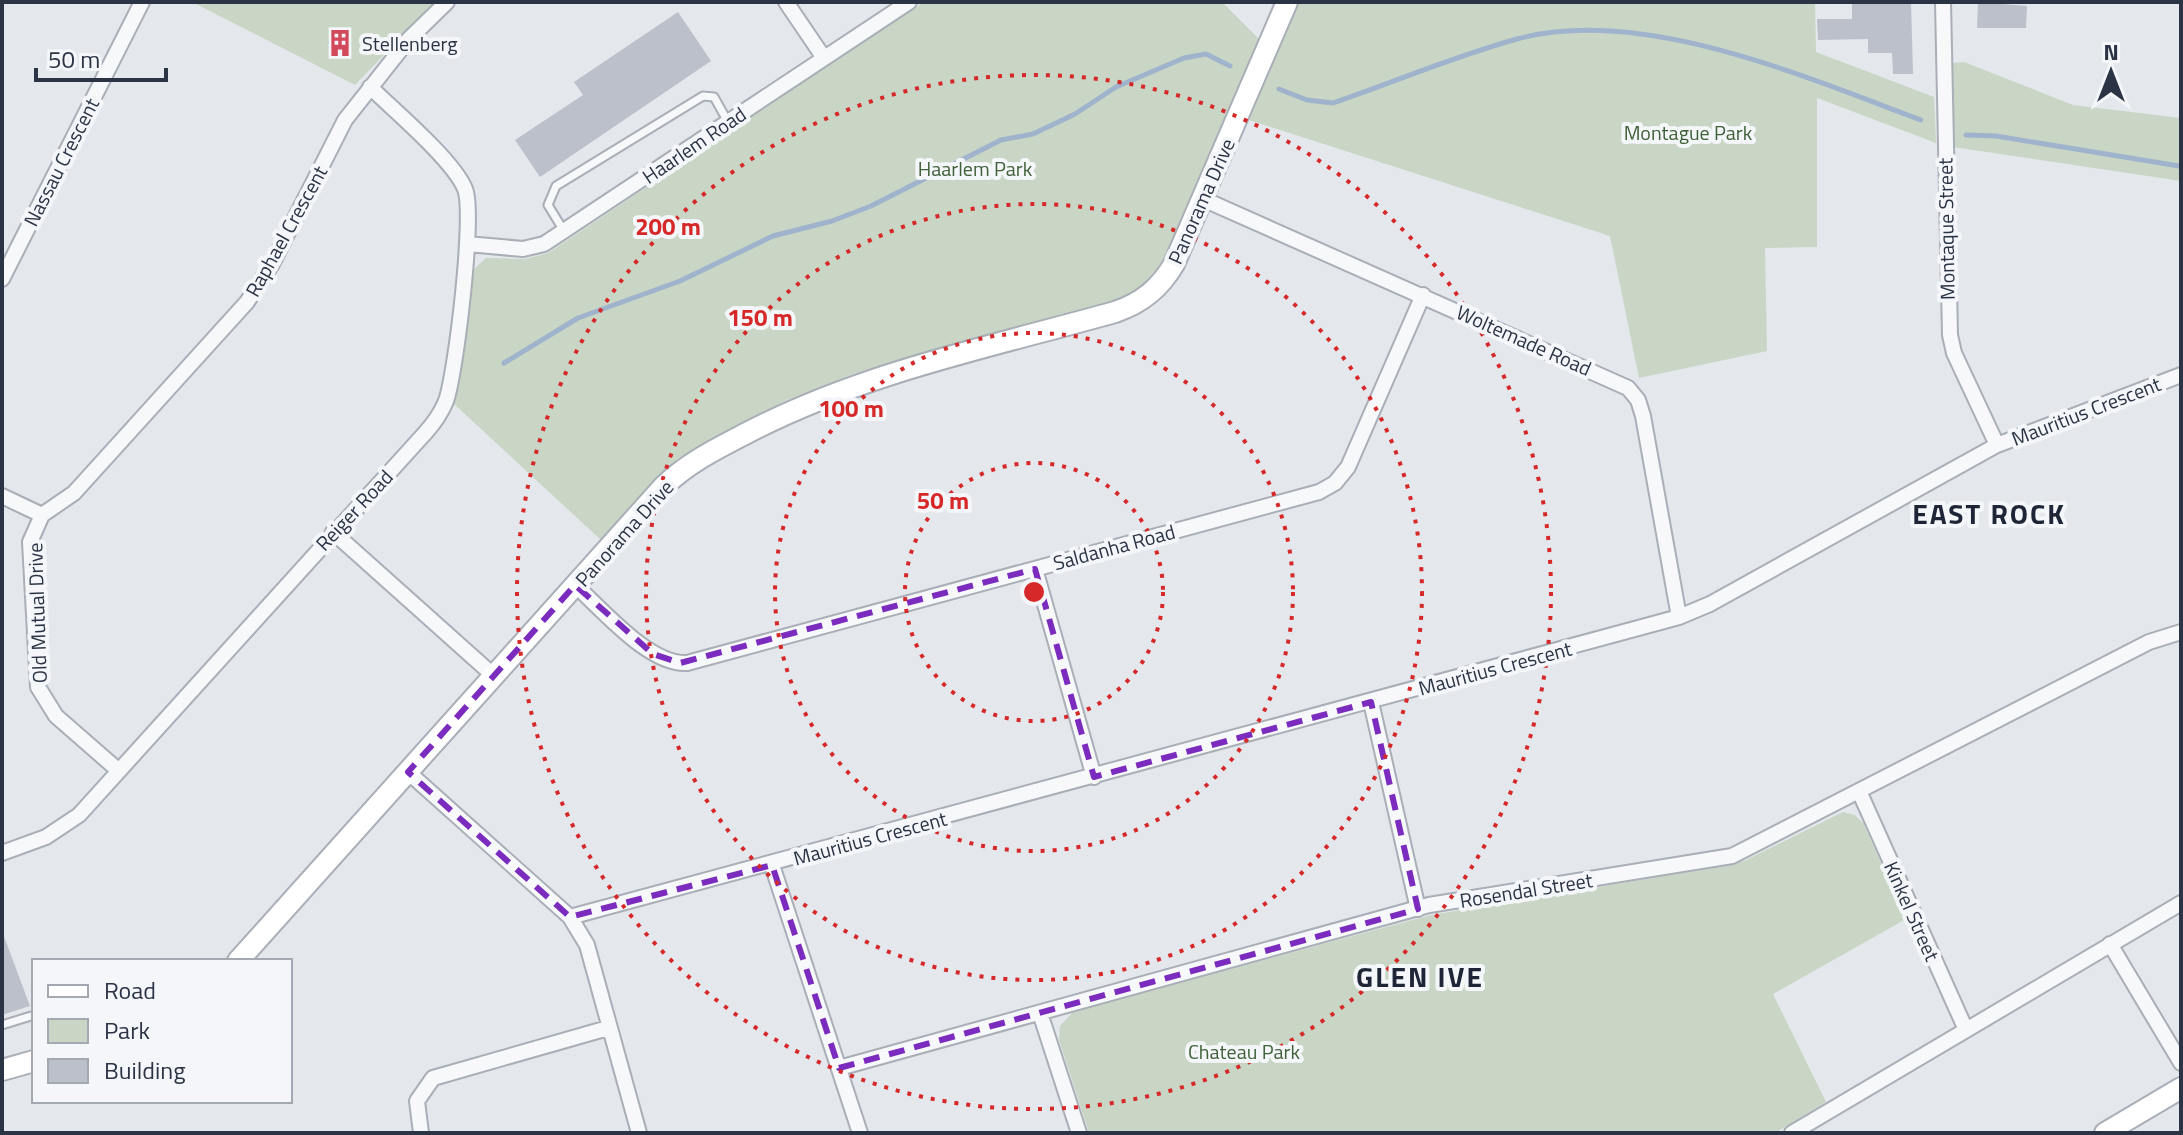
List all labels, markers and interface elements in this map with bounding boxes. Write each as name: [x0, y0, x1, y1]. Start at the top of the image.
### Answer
building icon: Stellenberg: [325, 28, 355, 58]
place label: Stellenberg: [362, 28, 458, 59]
scale bar: [36, 32, 166, 82]
north arrow: [2071, 32, 2151, 112]
text: N: [2103, 35, 2119, 69]
text: 50 m: [48, 41, 100, 77]
street label: Nassau Crescent: [15, 92, 107, 232]
street label: Haarlem Road: [636, 99, 752, 191]
park label: Montague Park: [1624, 117, 1753, 148]
street label: Panorama Drive: [1159, 133, 1243, 269]
park label: Haarlem Park: [918, 153, 1033, 184]
street label: Montaque Street: [1929, 158, 1963, 300]
street label: Raphael Crescent: [237, 160, 335, 302]
text: 200 m: [635, 208, 701, 244]
street label: Woltemade Road: [1452, 296, 1596, 384]
text: 150 m: [727, 299, 793, 335]
street label: Mauritius Crescent: [2007, 368, 2165, 454]
text: 100 m: [818, 390, 884, 426]
street label: Reiger Road: [308, 462, 400, 558]
street label: Panorama Drive: [567, 473, 681, 593]
text: 50 m: [917, 482, 969, 518]
district label: EAST ROCK: [1912, 492, 2066, 535]
street label: Saldanha Road: [1049, 516, 1179, 578]
street label: Old Mutual Drive: [19, 542, 55, 684]
centre of rings: [1020, 578, 1048, 606]
street label: Mauritius Crescent: [1415, 633, 1575, 703]
street label: Mauritius Crescent: [790, 803, 950, 873]
street label: Kinkel Street: [1876, 856, 1948, 966]
street label: Rosendal Street: [1457, 864, 1595, 916]
district label: GLEN IVE: [1356, 955, 1484, 998]
legend: [32, 959, 292, 1103]
text: Road: [104, 972, 156, 1008]
text: Park: [104, 1012, 150, 1048]
park label: Chateau Park: [1188, 1036, 1300, 1067]
text: Building: [104, 1052, 186, 1088]

